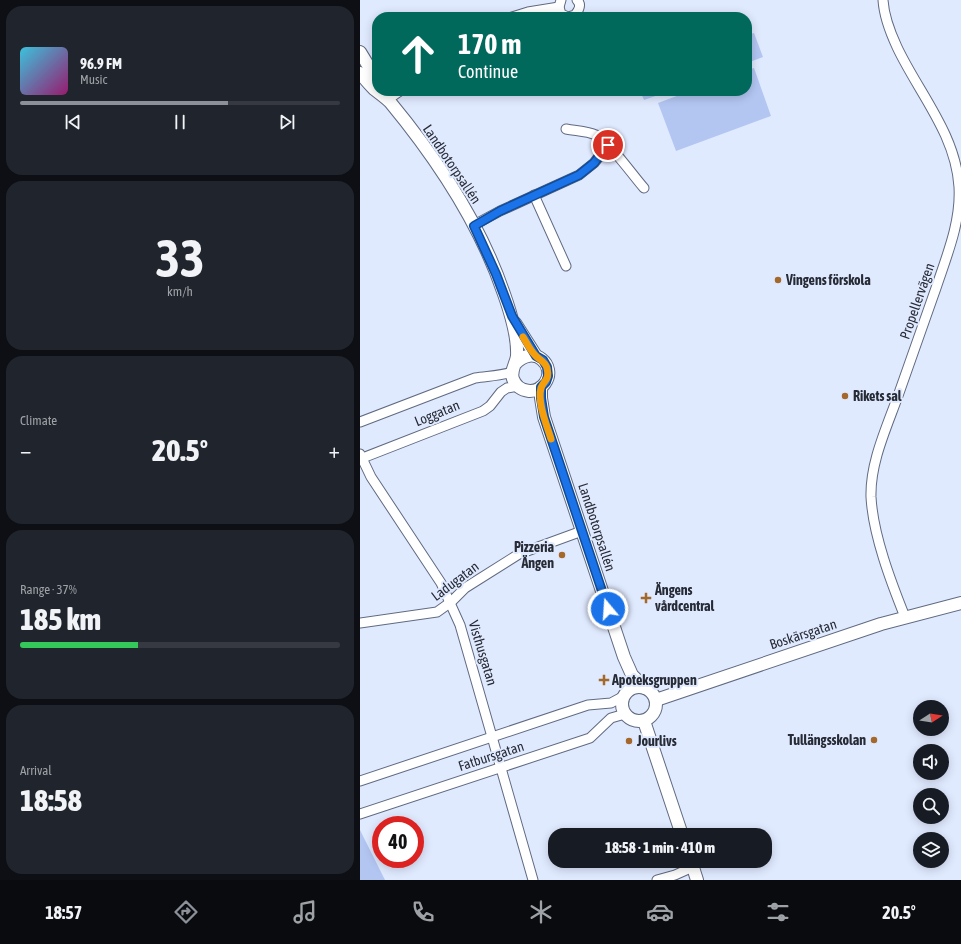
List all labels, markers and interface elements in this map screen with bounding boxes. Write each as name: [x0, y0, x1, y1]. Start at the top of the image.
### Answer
icon: ahead: [392, 28, 444, 80]
text: 170 m: [458, 28, 521, 60]
text: 96.9 FM: [80, 55, 122, 72]
text: Continue: [458, 61, 518, 82]
text: Music: [80, 72, 107, 87]
icon: previous: [62, 111, 84, 133]
icon: pause: [169, 111, 191, 133]
icon: next: [276, 111, 298, 133]
street label: Landbotorpsallén: [420, 122, 484, 206]
pin: [591, 128, 625, 162]
icon: arrive: [597, 134, 619, 156]
text: 33: [156, 228, 204, 288]
street label: Propellervägen: [897, 261, 937, 341]
place label: Vingens förskola: [785, 272, 871, 288]
marker: Vingens förskola: [773, 275, 783, 285]
text: km/h: [167, 284, 193, 299]
place label: Rikets sal: [853, 388, 902, 404]
marker: Rikets sal: [840, 391, 850, 401]
street label: Loggatan: [412, 397, 462, 429]
text: Climate: [20, 413, 57, 428]
text: 20.5°: [152, 433, 208, 467]
text: −: [20, 437, 31, 463]
text: +: [329, 437, 340, 463]
street label: Landbotorpsallén: [575, 481, 619, 573]
place label: Pizzeria Ängen: [514, 539, 554, 571]
marker: Pizzeria Ängen: [557, 550, 567, 560]
street label: Ladugatan: [428, 558, 482, 604]
text: Range · 37%: [20, 582, 77, 597]
place label: Ängens vårdcentral: [654, 582, 715, 614]
position arrow: [587, 588, 629, 630]
marker: Ängens vårdcentral: [640, 592, 652, 604]
text: 185 km: [20, 602, 101, 636]
street label: Boskärsgatan: [767, 616, 839, 652]
street label: Visthusgatan: [466, 619, 500, 687]
place label: Apoteksgruppen: [611, 672, 697, 688]
marker: Apoteksgruppen: [599, 675, 609, 685]
north arrow: [913, 700, 949, 736]
map controls: [913, 700, 949, 868]
place label: Tullängsskolan: [788, 732, 866, 748]
place label: Jourlivs: [636, 733, 677, 749]
marker: Tullängsskolan: [869, 735, 879, 745]
marker: Jourlivs: [624, 736, 634, 746]
street label: Fatbursgatan: [456, 738, 526, 774]
button: sound: [913, 744, 949, 780]
text: Arrival: [20, 763, 52, 778]
text: 18:58: [20, 783, 82, 817]
button: search: [913, 788, 949, 824]
speed limit sign: 40: [372, 816, 424, 868]
button: layers: [913, 832, 949, 868]
text: 18:58 · 1 min · 410 m: [605, 839, 715, 856]
icon: directions: [172, 898, 200, 926]
icon: music: [291, 898, 319, 926]
icon: phone: [409, 898, 437, 926]
icon: climate: [527, 898, 555, 926]
icon: car: [646, 898, 674, 926]
icon: filters: [764, 898, 792, 926]
text: 18:57: [45, 902, 82, 923]
text: 20.5°: [882, 902, 916, 923]

